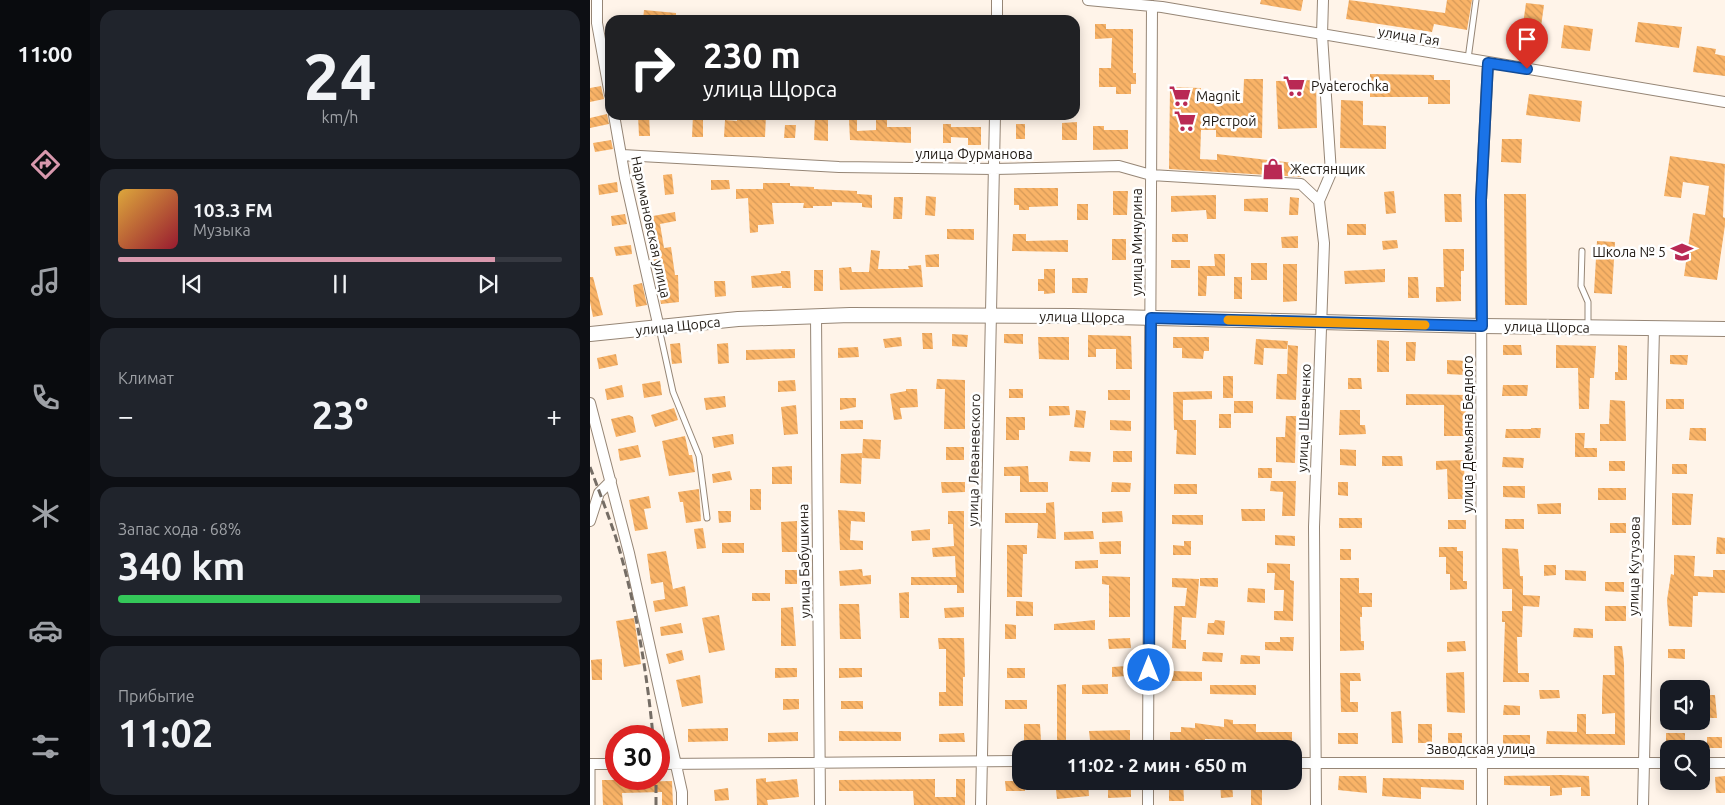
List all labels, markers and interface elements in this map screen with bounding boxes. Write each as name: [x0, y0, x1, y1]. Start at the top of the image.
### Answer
pin: [1506, 18, 1548, 69]
street label: улица Гая: [1377, 23, 1441, 49]
icon: arrive: [1513, 25, 1541, 53]
icon: right: [620, 35, 685, 100]
text: 230 m: [703, 35, 801, 75]
text: 24: [303, 39, 377, 112]
text: 11:00: [17, 41, 73, 66]
supermarket icon: Pyaterochka: [1281, 73, 1307, 99]
text: улица Щорса: [703, 76, 837, 101]
place label: Pyaterochka: [1311, 78, 1389, 94]
supermarket icon: Magnit: [1167, 83, 1193, 109]
place label: Magnit: [1196, 88, 1241, 104]
text: km/h: [322, 108, 358, 126]
supermarket icon: ЯРстрой: [1172, 108, 1198, 134]
place label: ЯРстрой: [1202, 113, 1257, 129]
street label: улица Фурманова: [915, 146, 1033, 162]
icon: directions: [28, 147, 63, 182]
street label: Наримановская улица: [628, 154, 674, 300]
shop icon: Жестянщик: [1260, 156, 1286, 182]
place label: Жестянщик: [1290, 161, 1365, 177]
street label: улица Мичурина: [1129, 188, 1145, 296]
text: 103.3 FM: [193, 199, 273, 221]
text: Музыка: [193, 221, 251, 239]
school or university icon: Школа № 5: [1669, 239, 1695, 265]
place label: Школа № 5: [1592, 244, 1666, 260]
icon: music: [28, 264, 63, 299]
icon: previous: [178, 270, 206, 298]
icon: pause: [326, 270, 354, 298]
icon: next: [474, 270, 502, 298]
street label: улица Щорса: [1039, 308, 1125, 326]
street label: улица Щорса: [635, 314, 721, 338]
street label: улица Щорса: [1504, 318, 1590, 336]
street label: улица Демьяна Бедного: [1460, 355, 1476, 513]
street label: улица Шевченко: [1294, 363, 1314, 473]
text: Климат: [118, 369, 174, 387]
icon: phone: [28, 380, 63, 415]
street label: улица Леваневского: [965, 393, 983, 527]
text: 23°: [312, 394, 368, 436]
text: −: [118, 400, 134, 431]
text: +: [546, 400, 562, 431]
icon: climate: [28, 496, 63, 531]
street label: улица Бабушкина: [795, 504, 813, 618]
street label: улица Кутузова: [1625, 516, 1643, 616]
text: Запас хода · 68%: [118, 520, 241, 538]
text: 340 km: [118, 545, 245, 587]
icon: car: [28, 613, 63, 648]
position arrow: [1122, 643, 1174, 695]
map controls: [1660, 680, 1710, 790]
button: sound: [1660, 680, 1710, 730]
text: Прибытие: [118, 687, 195, 705]
text: 11:02: [118, 712, 213, 754]
speed limit sign: 30: [605, 725, 670, 790]
icon: filters: [28, 729, 63, 764]
button: search: [1660, 740, 1710, 790]
street label: Заводская улица: [1426, 741, 1536, 757]
text: 11:02 · 2 мин · 650 m: [1067, 754, 1247, 776]

